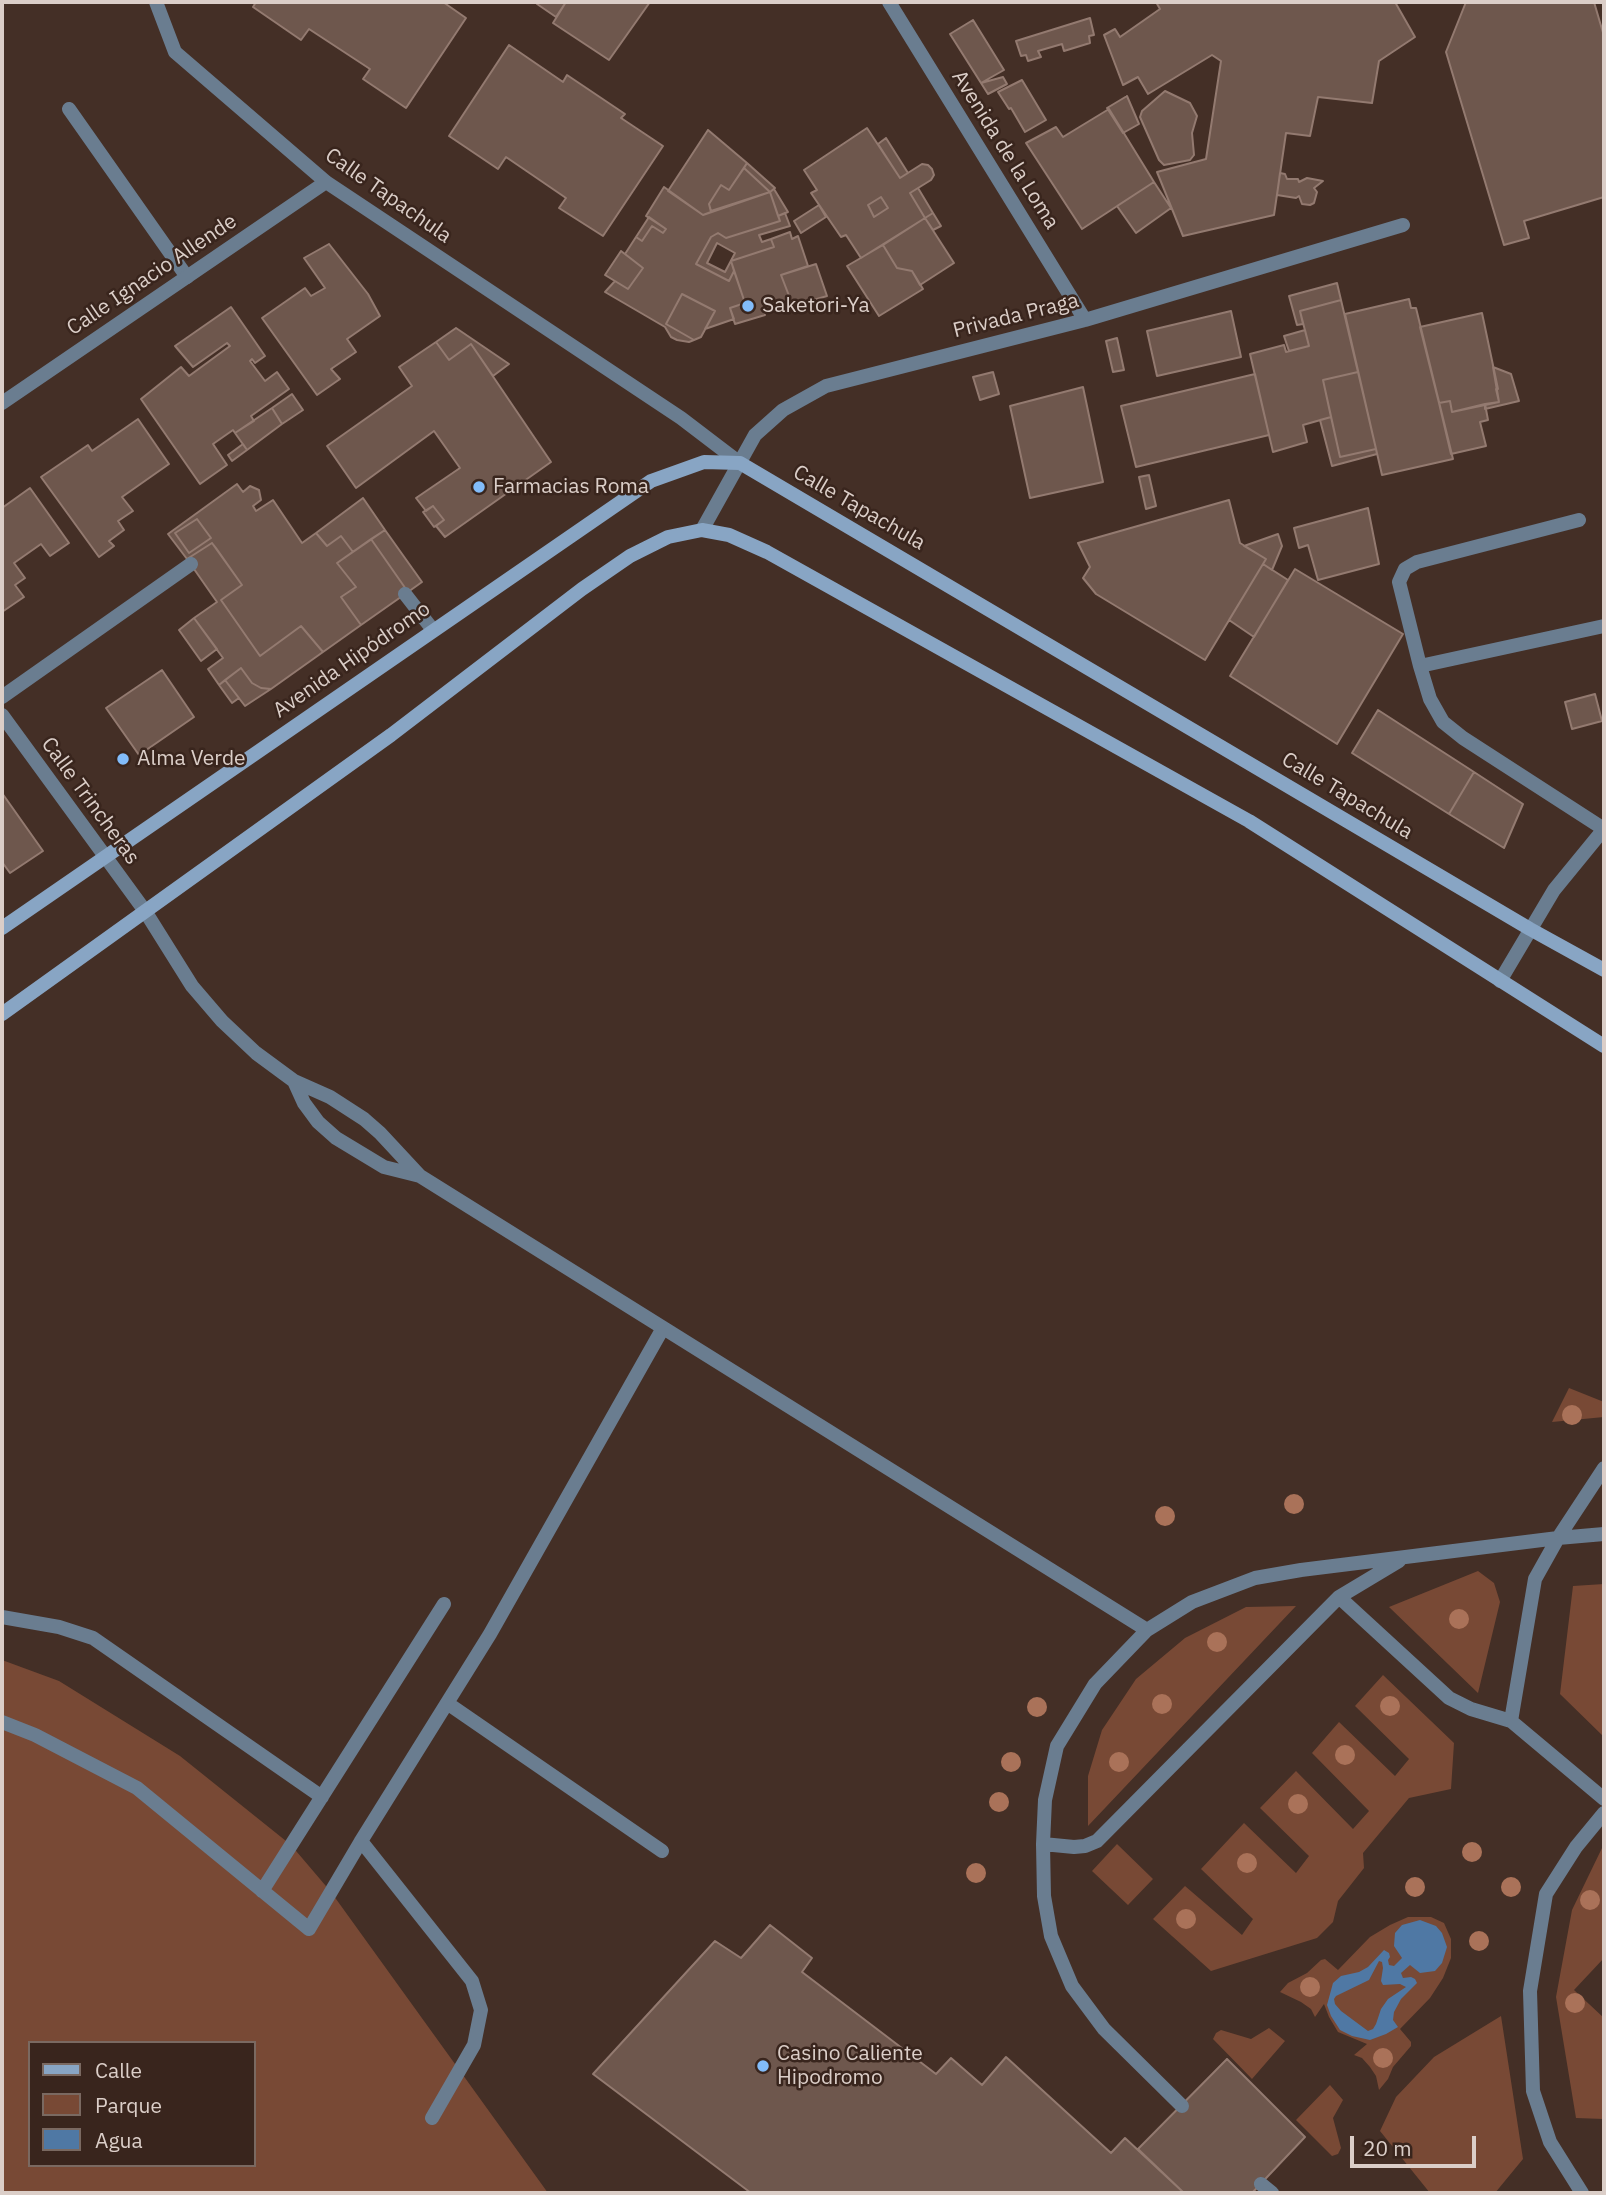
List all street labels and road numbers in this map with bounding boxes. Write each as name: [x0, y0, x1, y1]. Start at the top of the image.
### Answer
street label: Avenida de la Loma: [946, 66, 1064, 234]
street label: Calle Tapachula: [320, 143, 456, 249]
street label: Calle Ignacio Allende: [62, 209, 242, 341]
street label: Privada Praga: [950, 288, 1082, 344]
street label: Calle Tapachula: [788, 460, 930, 556]
street label: Avenida Hipódromo: [269, 596, 435, 724]
street label: Calle Trincheras: [35, 732, 145, 870]
street label: Calle Tapachula: [1277, 747, 1417, 845]

